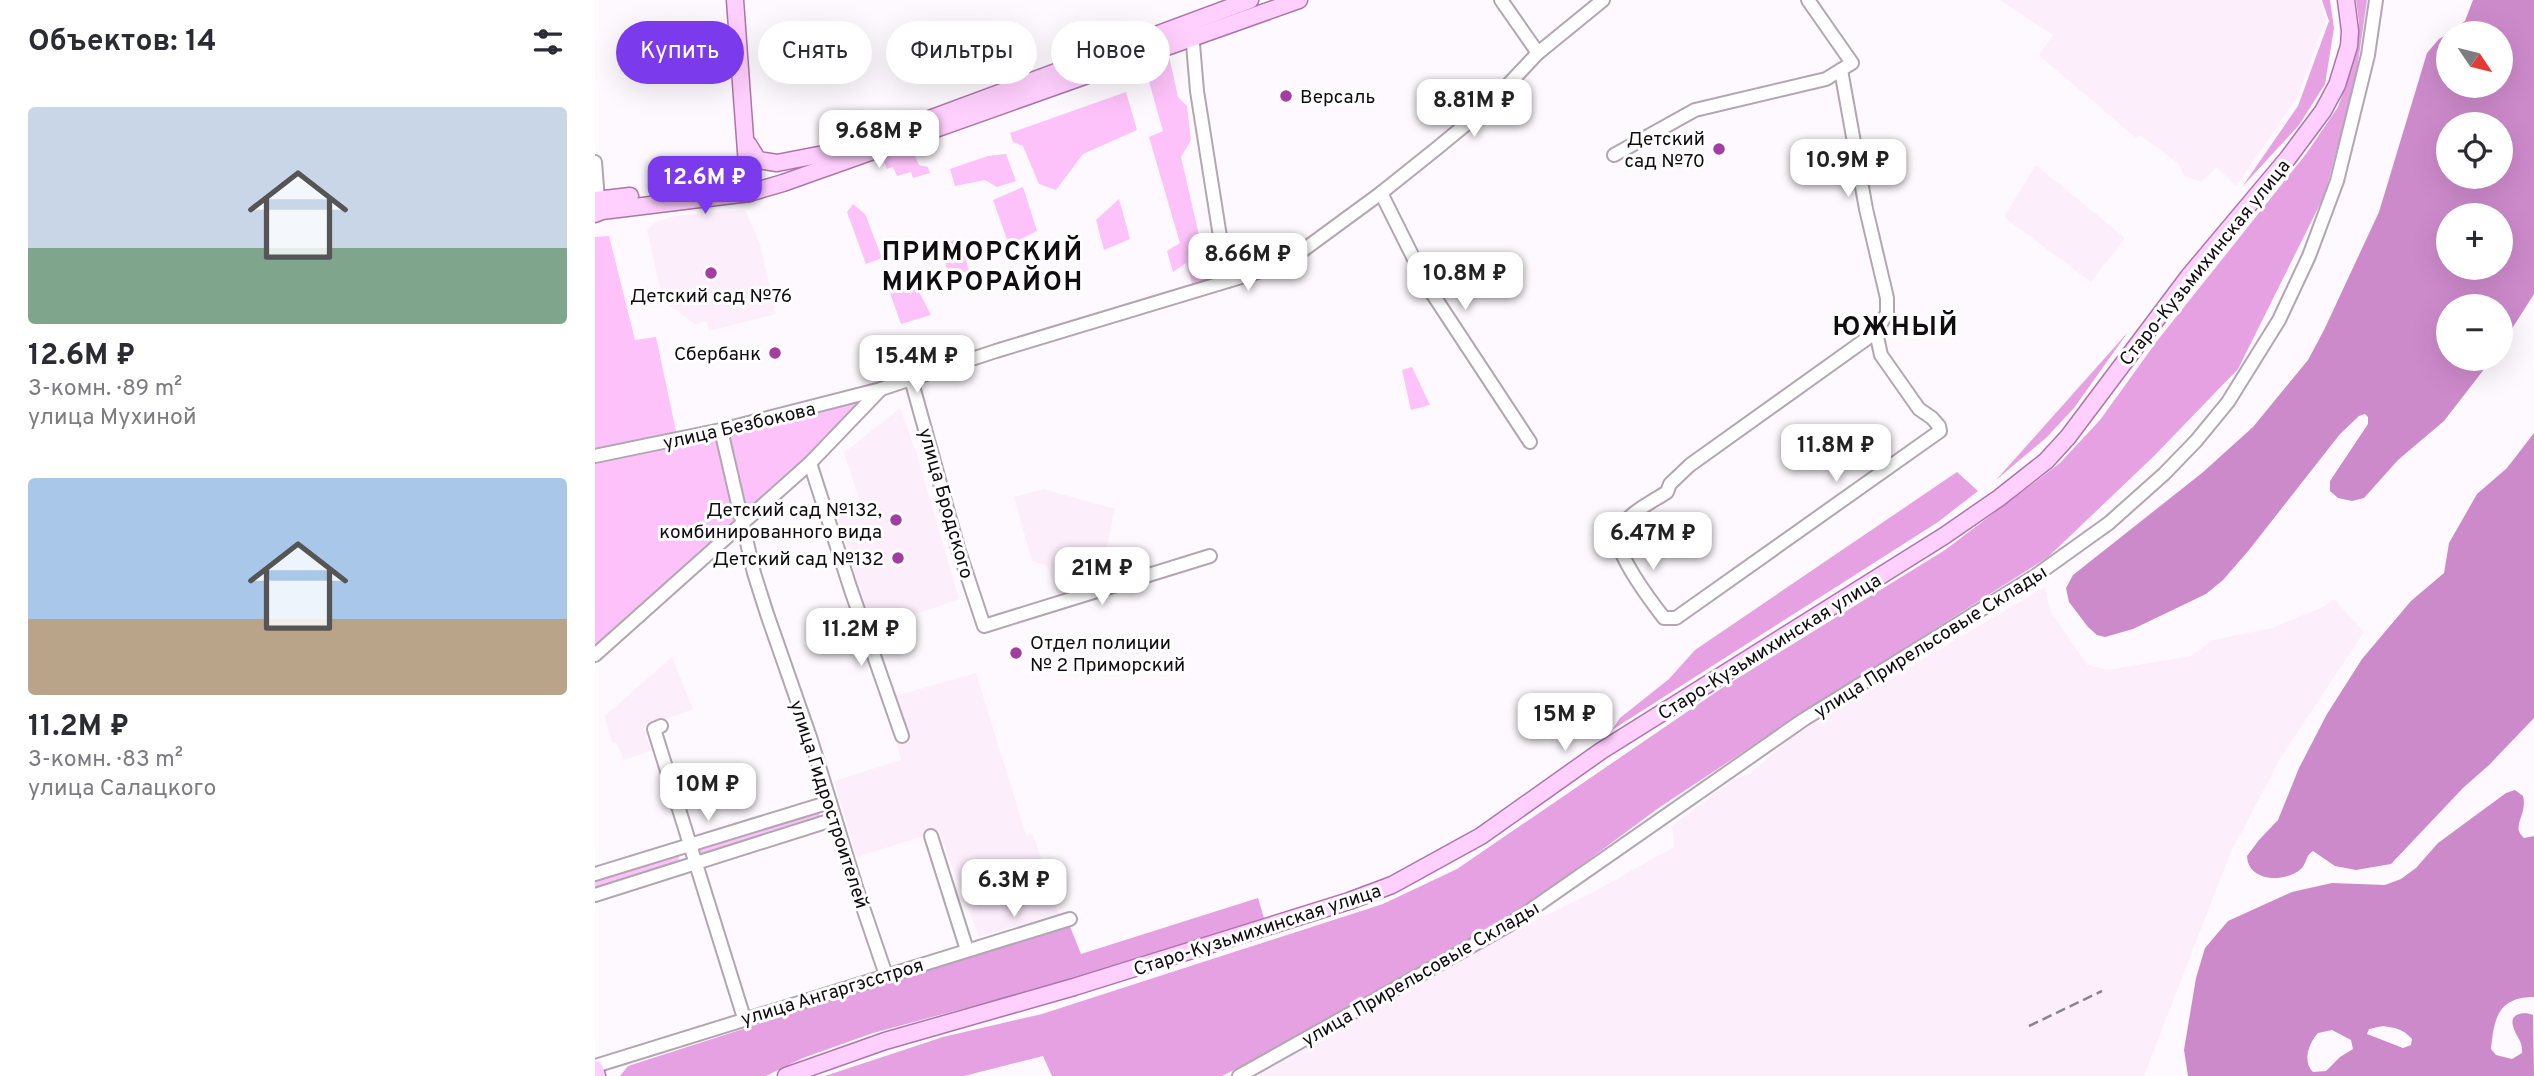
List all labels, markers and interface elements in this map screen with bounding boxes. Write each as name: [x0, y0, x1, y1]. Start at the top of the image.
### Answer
chip: Купить: [616, 21, 744, 84]
chip: Снять: [758, 21, 872, 84]
chip: Фильтры: [886, 21, 1037, 84]
chip: Новое: [1051, 21, 1170, 84]
north arrow: [2436, 21, 2513, 98]
map controls: [2436, 21, 2513, 371]
icon: filters: [529, 23, 567, 61]
text: Объектов: 14: [28, 24, 216, 61]
pin: 8.81M ₽: [1409, 80, 1539, 139]
place label: Версаль: [1300, 86, 1375, 110]
text: 8.81M ₽: [1433, 87, 1515, 116]
marker: Версаль: [1278, 88, 1294, 104]
pin: 9.68M ₽: [814, 110, 944, 170]
button: locate: [2436, 112, 2513, 189]
text: 9.68M ₽: [835, 118, 923, 147]
place label: Детский сад №70: [1624, 128, 1705, 174]
pin: 10.9M ₽: [1783, 140, 1913, 199]
marker: Детский сад №70: [1711, 141, 1727, 157]
text: 10.9M ₽: [1806, 147, 1890, 176]
icon: home: [235, 152, 361, 278]
street label: Старо-Кузьмихинская улица: [2115, 155, 2296, 371]
pin: 12.6M ₽: [640, 156, 770, 216]
text: 12.6M ₽: [664, 164, 746, 193]
button: +: [2436, 203, 2513, 280]
pin: 8.66M ₽: [1183, 233, 1313, 293]
district label: ПРИМОРСКИЙ МИКРОРАЙОН: [882, 235, 1084, 300]
text: 8.66M ₽: [1204, 241, 1292, 270]
pin: 10.8M ₽: [1400, 252, 1530, 312]
text: 10.8M ₽: [1423, 260, 1507, 289]
marker: Детский сад №76: [703, 265, 719, 281]
place label: Детский сад №76: [630, 285, 792, 309]
button: −: [2436, 294, 2513, 371]
district label: ЮЖНЫЙ: [1833, 310, 1959, 345]
pin: 15.4M ₽: [852, 336, 982, 395]
text: 12.6M ₽: [28, 338, 136, 375]
place label: Сбербанк: [674, 343, 761, 367]
text: 15.4M ₽: [875, 343, 959, 372]
marker: Сбербанк: [767, 345, 783, 361]
text: 3-комн. · 89 m²: [28, 375, 182, 404]
street label: улица Безбокова: [661, 398, 818, 456]
text: улица Мухиной: [28, 404, 196, 433]
pin: 11.8M ₽: [1771, 424, 1901, 484]
street label: улица Бродского: [912, 425, 978, 582]
text: 11.8M ₽: [1797, 432, 1875, 461]
place label: Детский сад №132, комбинированного вида: [659, 499, 882, 545]
marker: Детский сад №132, комбинированного вида: [888, 512, 904, 528]
pin: 6.47M ₽: [1588, 512, 1718, 572]
text: 6.47M ₽: [1610, 520, 1696, 549]
icon: home: [235, 523, 361, 649]
place label: Детский сад №132: [712, 548, 884, 572]
pin: 21M ₽: [1053, 548, 1151, 607]
marker: Детский сад №132: [890, 550, 906, 566]
text: 21M ₽: [1071, 555, 1133, 584]
street label: улица Прирельсовые Склады: [1810, 561, 2052, 725]
street label: Старо-Кузьмихинская улица: [1654, 569, 1886, 726]
pin: 11.2M ₽: [796, 608, 926, 668]
text: 11.2M ₽: [822, 616, 900, 645]
place label: Отдел полиции № 2 Приморский: [1030, 632, 1185, 678]
marker: Отдел полиции № 2 Приморский: [1008, 645, 1024, 661]
pin: 15M ₽: [1516, 694, 1614, 753]
street label: улица Гидростроителей: [783, 697, 873, 912]
text: 15M ₽: [1534, 701, 1596, 730]
text: 11.2M ₽: [28, 709, 129, 746]
text: 3-комн. · 83 m²: [28, 746, 183, 775]
pin: 10M ₽: [659, 764, 757, 823]
text: 10M ₽: [676, 771, 740, 800]
text: улица Салацкого: [28, 775, 216, 804]
pin: 6.3M ₽: [957, 860, 1071, 919]
text: 6.3M ₽: [978, 867, 1050, 896]
street label: Старо-Кузьмихинская улица: [1131, 879, 1384, 982]
street label: улица Прирельсовые Склады: [1298, 897, 1544, 1053]
street label: улица Ангаргэсстроя: [738, 954, 927, 1032]

